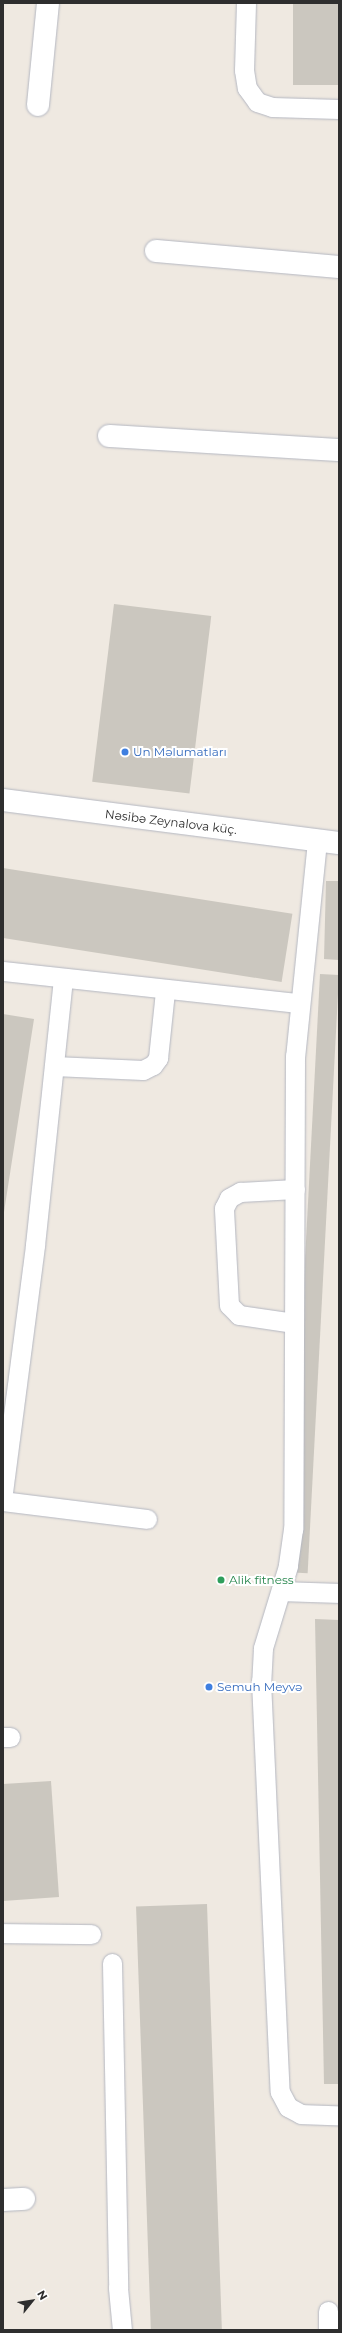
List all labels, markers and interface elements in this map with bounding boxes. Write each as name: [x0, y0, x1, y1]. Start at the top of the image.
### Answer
place label: Un Məlumatları: [133, 745, 227, 759]
marker: Un Məlumatları: [120, 747, 130, 757]
street label: Nəsibə Zeynalova küç.: [104, 807, 238, 837]
place label: Alik fitness: [229, 1573, 294, 1587]
marker: Alik fitness: [216, 1575, 226, 1585]
place label: Semuh Meyvə: [217, 1680, 302, 1694]
marker: Semuh Meyvə: [204, 1682, 214, 1692]
north arrow: [12, 2281, 52, 2321]
text: N: [34, 2288, 51, 2302]

